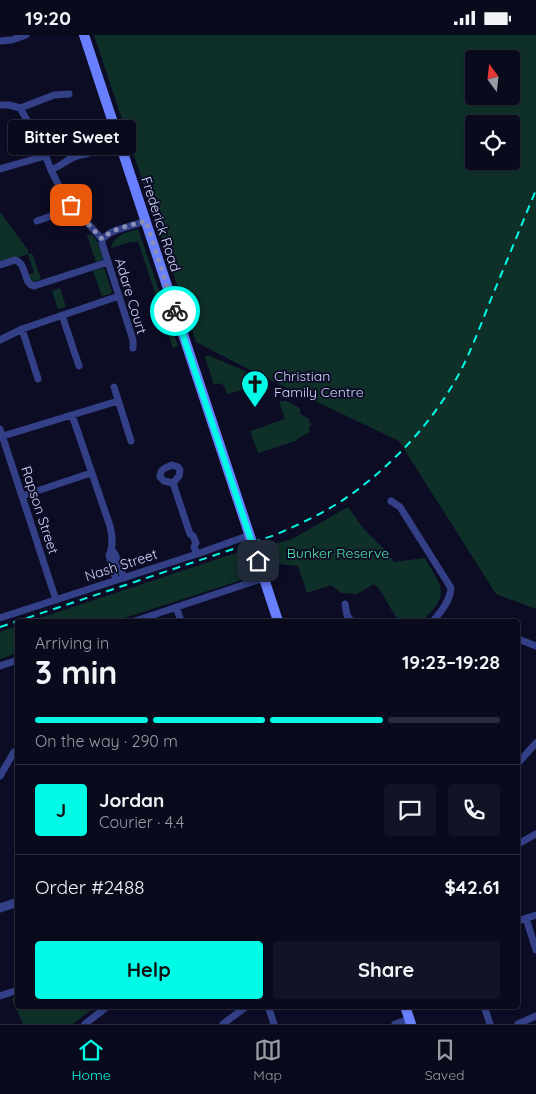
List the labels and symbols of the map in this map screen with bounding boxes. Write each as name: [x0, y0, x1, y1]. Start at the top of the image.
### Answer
north arrow: [465, 50, 520, 105]
callout: Bitter Sweet: [7, 120, 135, 155]
street label: Frederick Road: [137, 174, 185, 274]
pin: [50, 184, 92, 226]
street label: Adare Court: [111, 256, 151, 336]
courier: [150, 286, 200, 336]
place label: Christian Family Centre: [274, 367, 364, 401]
church icon: Christian Family Centre: [240, 369, 270, 408]
street label: Rapson Street: [17, 464, 63, 557]
pin: [237, 540, 279, 582]
park label: Bunker Reserve: [287, 544, 389, 562]
street label: Nash Street: [82, 545, 160, 585]

